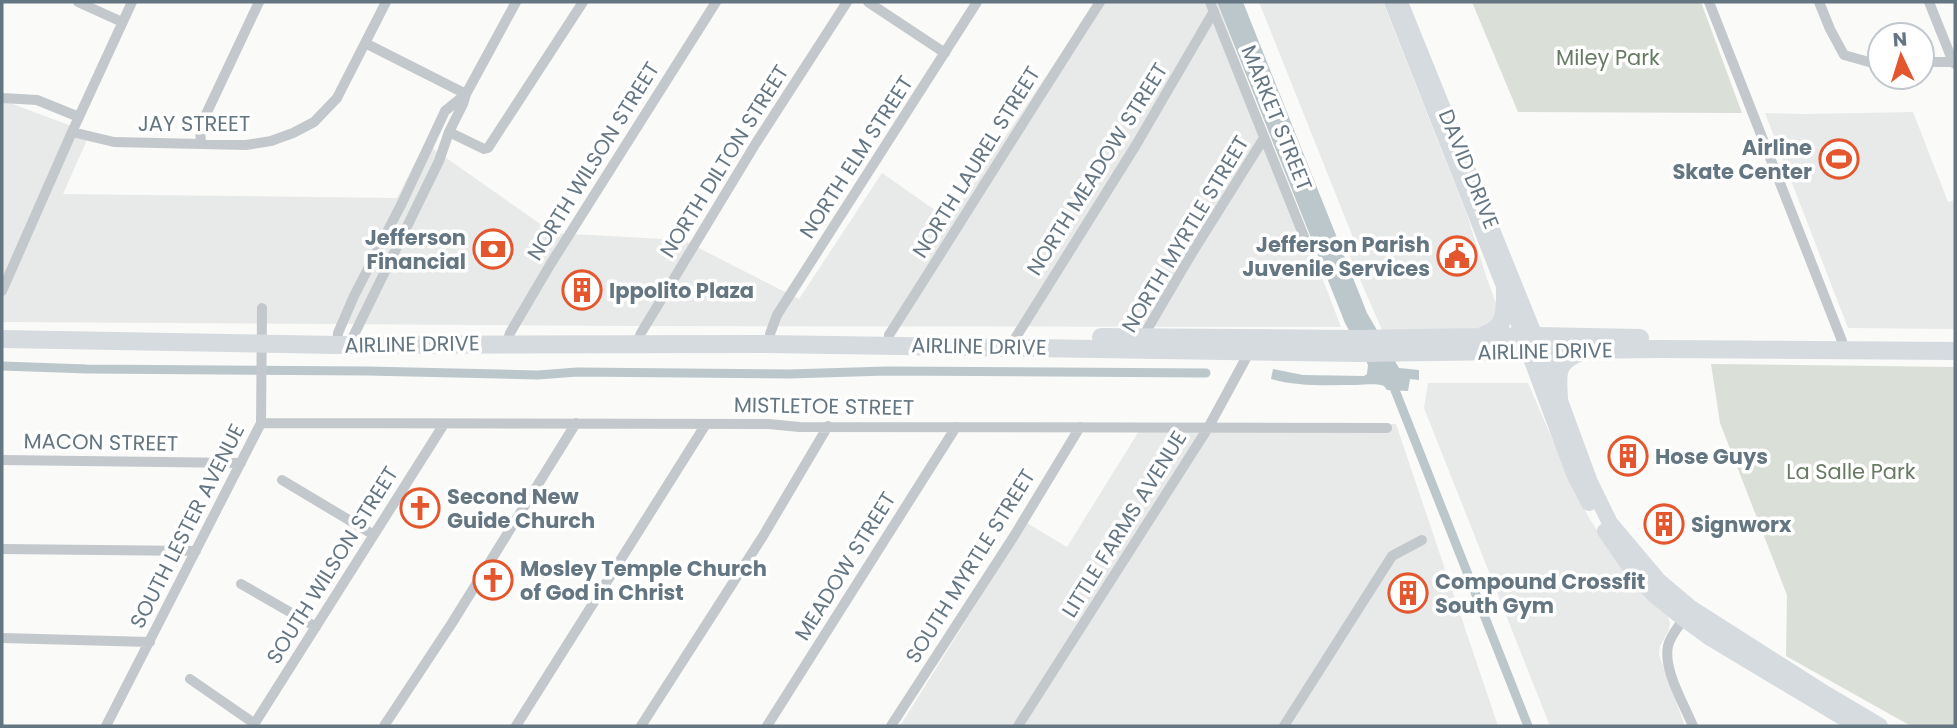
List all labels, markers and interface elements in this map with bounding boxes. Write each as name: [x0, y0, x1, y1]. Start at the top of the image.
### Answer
north arrow: [1866, 21, 1936, 91]
text: N: [1892, 26, 1908, 54]
street label: MARKET STREET: [1235, 41, 1319, 195]
park label: Miley Park: [1556, 43, 1660, 72]
street label: NORTH WILSON STREET: [520, 56, 666, 266]
street label: NORTH MEADOW STREET: [1020, 57, 1174, 281]
street label: NORTH DILTON STREET: [653, 59, 795, 263]
street label: NORTH LAUREL STREET: [905, 61, 1047, 263]
street label: NORTH ELM STREET: [793, 70, 919, 244]
street label: DAVID DRIVE: [1432, 105, 1506, 233]
street label: JAY STREET: [138, 109, 250, 138]
street label: NORTH MYRTLE STREET: [1115, 130, 1255, 338]
place label: Airline Skate Center: [1672, 133, 1812, 186]
sports icon: Airline Skate Center: [1818, 138, 1860, 180]
place label: Jefferson Financial: [365, 223, 466, 276]
bank icon: Jefferson Financial: [472, 228, 514, 270]
place label: Jefferson Parish Juvenile Services: [1242, 230, 1430, 283]
public building icon: Jefferson Parish Juvenile Services: [1436, 235, 1478, 277]
building icon: Ippolito Plaza: [561, 269, 603, 311]
place label: Ippolito Plaza: [609, 276, 754, 305]
street label: AIRLINE DRIVE: [344, 328, 480, 360]
street label: AIRLINE DRIVE: [911, 330, 1047, 362]
street label: AIRLINE DRIVE: [1477, 335, 1613, 367]
street label: MISTLETOE STREET: [734, 390, 914, 422]
street label: SOUTH LESTER AVENUE: [123, 419, 251, 633]
street label: LITTLE FARMS AVENUE: [1055, 425, 1193, 623]
street label: MACON STREET: [23, 426, 179, 458]
building icon: Hose Guys: [1607, 435, 1649, 477]
place label: Hose Guys: [1655, 442, 1768, 471]
park label: La Salle Park: [1786, 457, 1916, 486]
street label: SOUTH WILSON STREET: [259, 461, 405, 669]
street label: SOUTH MYRTLE STREET: [898, 463, 1042, 669]
place label: Second New Guide Church: [447, 482, 595, 535]
street label: MEADOW STREET: [788, 486, 902, 646]
church icon: Second New Guide Church: [399, 487, 441, 529]
building icon: Signworx: [1643, 503, 1685, 545]
place label: Signworx: [1691, 510, 1792, 539]
place label: Mosley Temple Church of God in Christ: [520, 554, 767, 607]
church icon: Mosley Temple Church of God in Christ: [472, 559, 514, 601]
place label: Compound Crossfit South Gym: [1435, 567, 1645, 620]
building icon: Compound Crossfit South Gym: [1387, 572, 1429, 614]

